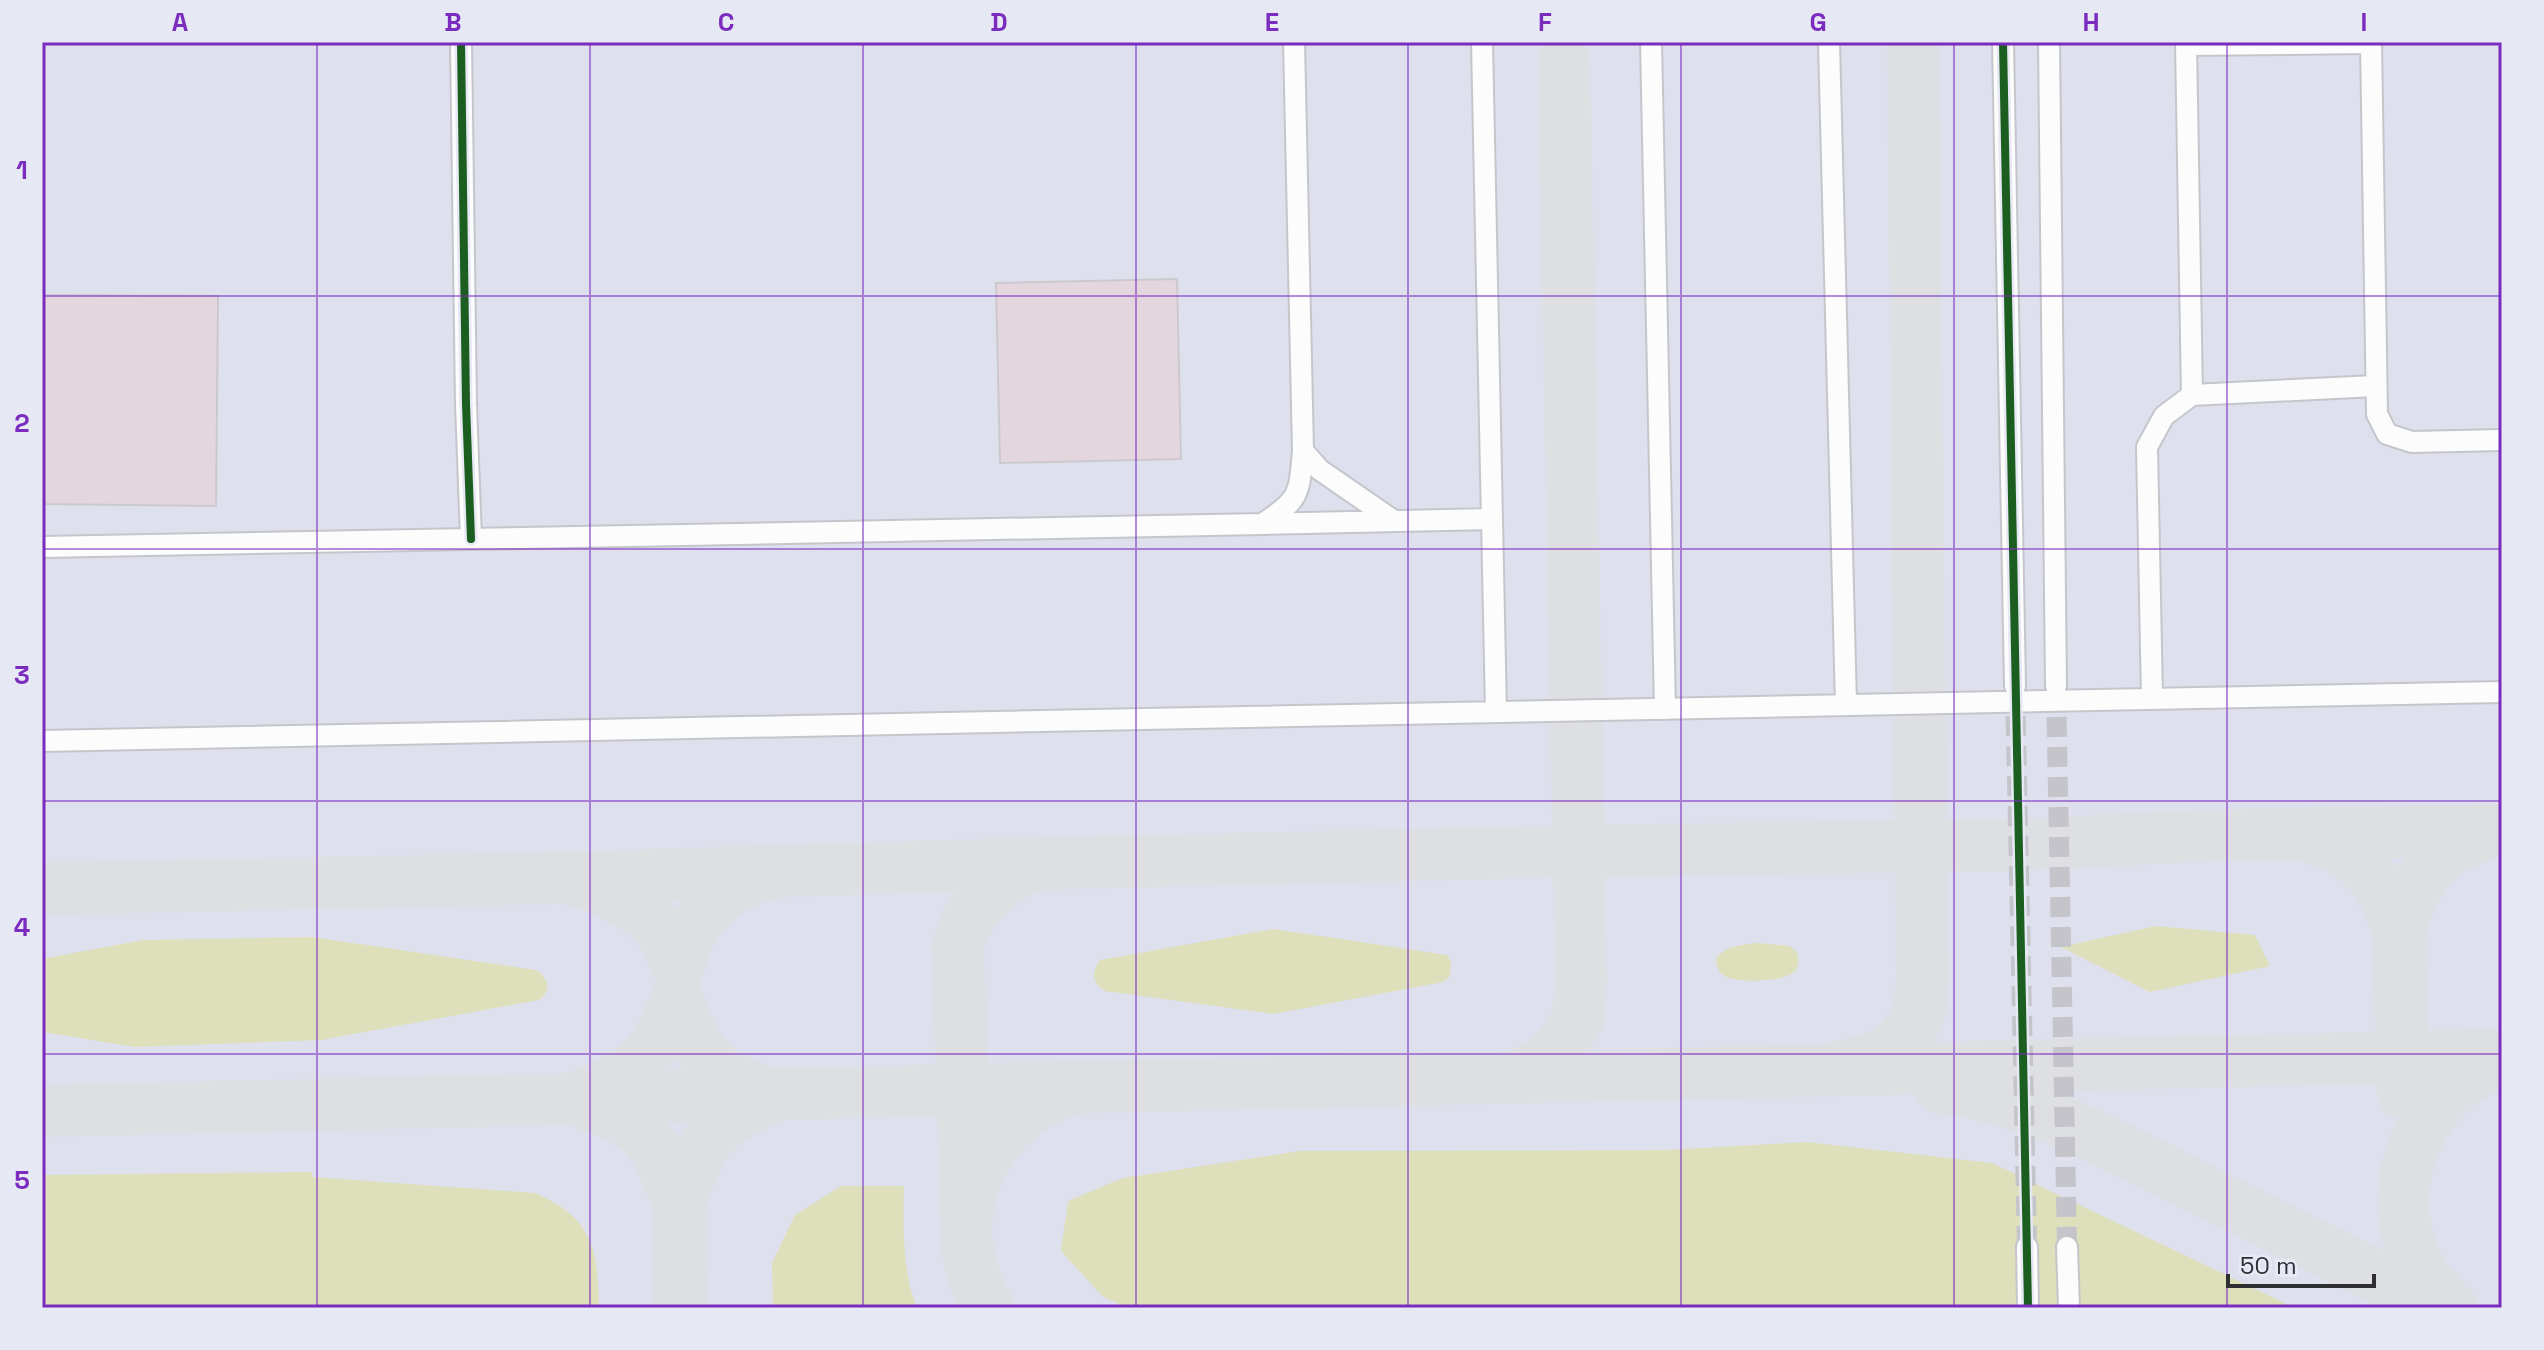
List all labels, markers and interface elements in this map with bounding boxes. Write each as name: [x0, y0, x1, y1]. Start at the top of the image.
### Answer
text: A: [172, 5, 189, 39]
text: B: [444, 5, 462, 39]
text: C: [718, 5, 734, 39]
text: D: [990, 5, 1008, 39]
text: E: [1265, 5, 1279, 39]
text: F: [1538, 5, 1552, 39]
text: G: [1809, 5, 1827, 39]
text: H: [2082, 5, 2100, 39]
text: I: [2361, 5, 2367, 39]
text: 1: [16, 153, 28, 187]
text: 2: [14, 406, 30, 440]
text: 3: [14, 658, 30, 692]
text: 4: [14, 910, 30, 944]
text: 5: [14, 1163, 30, 1197]
scale bar: [2228, 1238, 2374, 1288]
text: 50 m: [2240, 1250, 2297, 1281]

